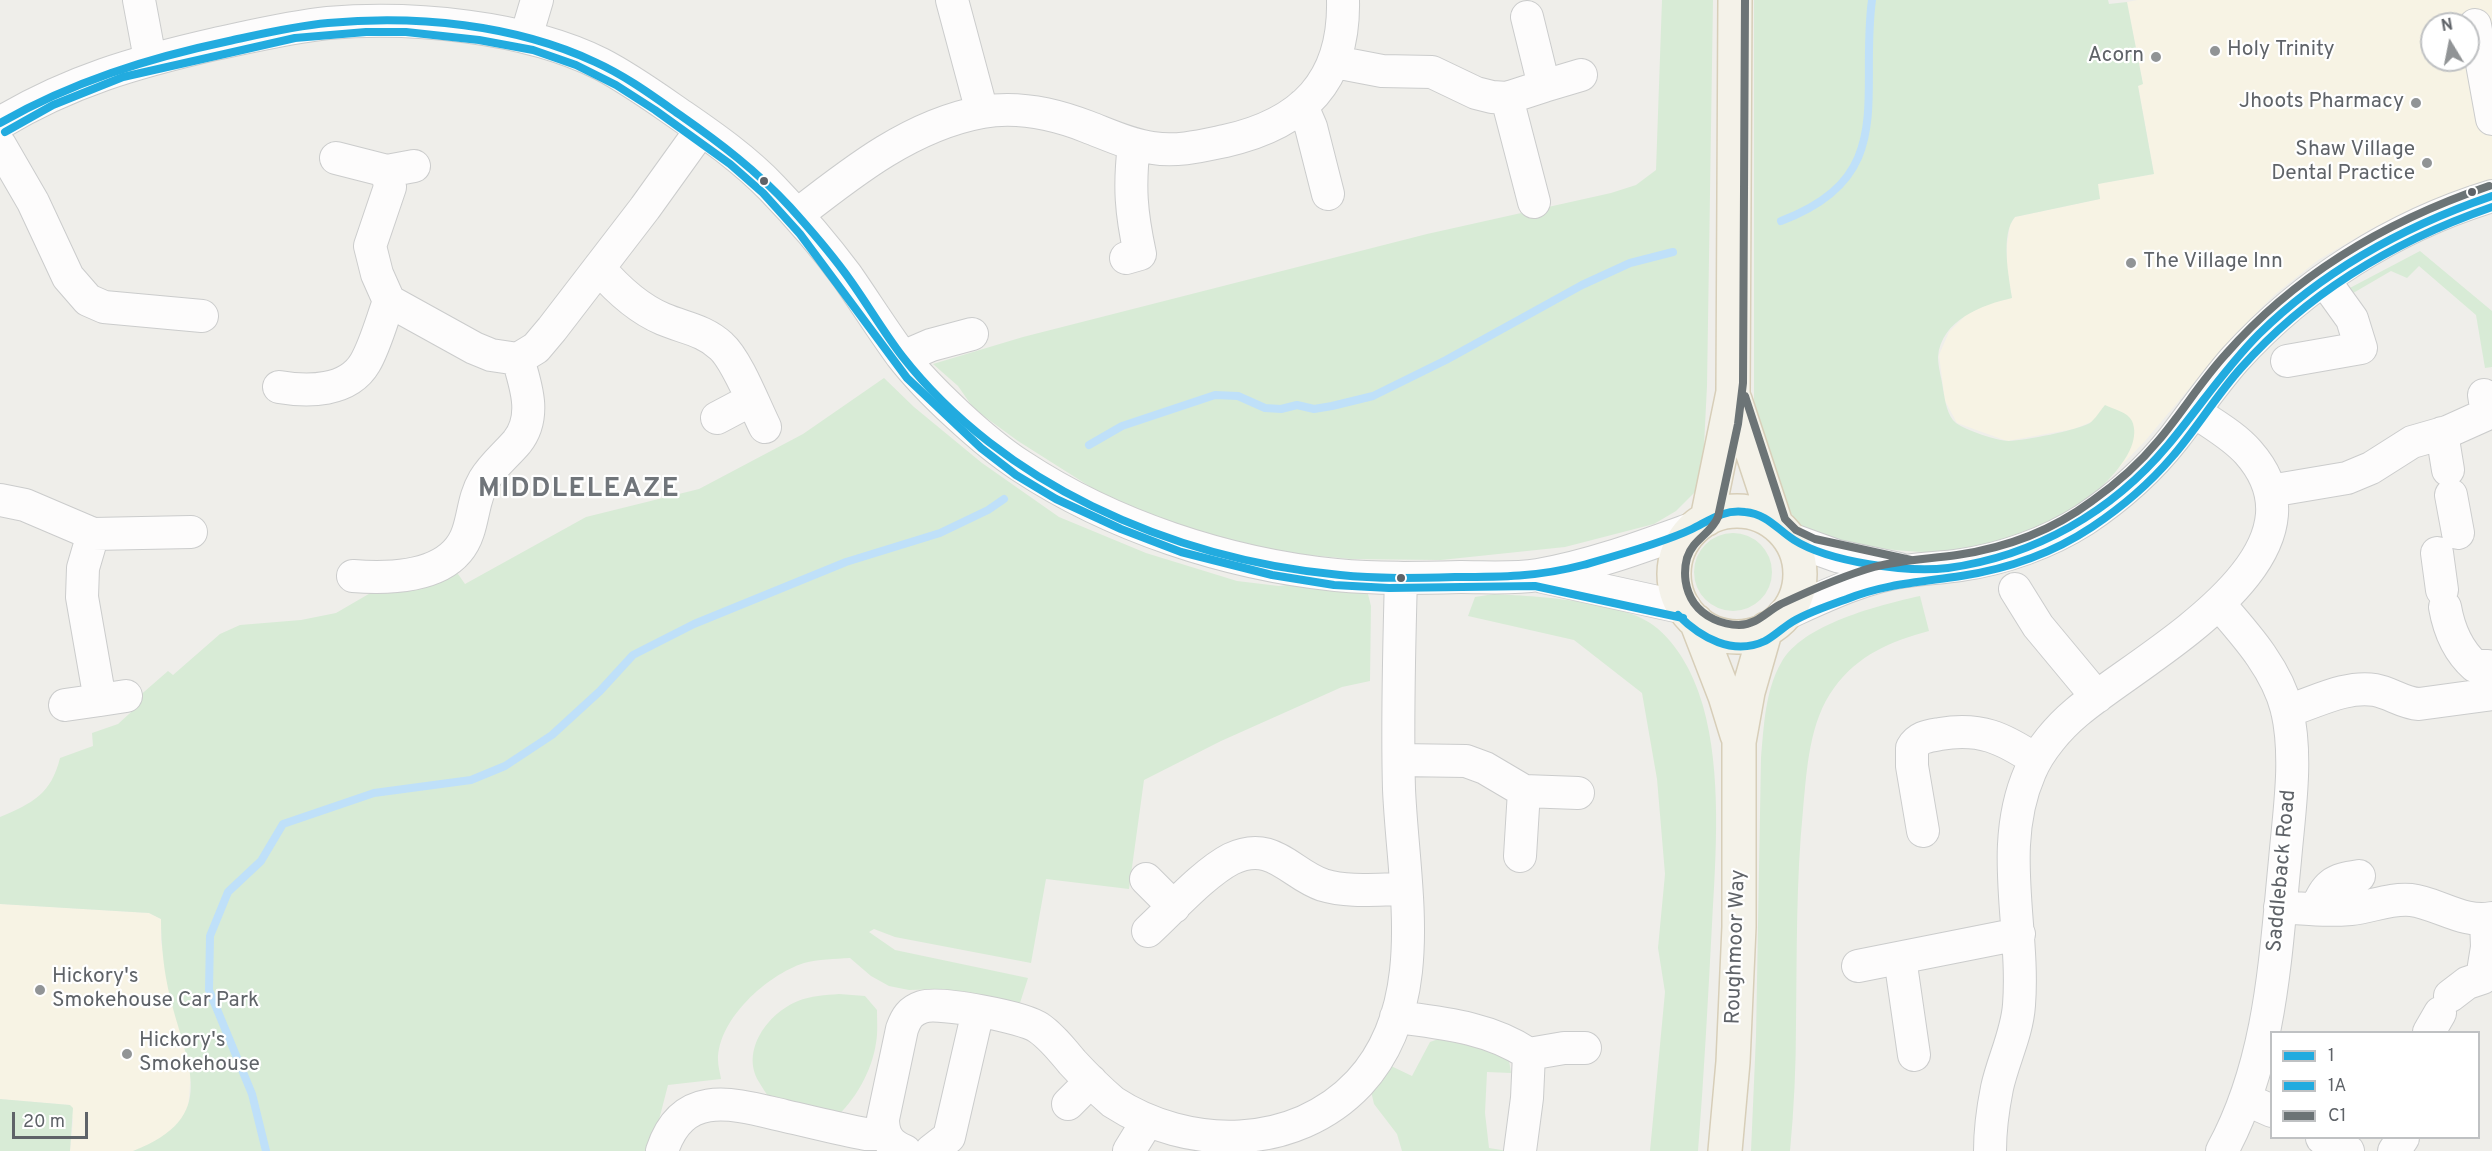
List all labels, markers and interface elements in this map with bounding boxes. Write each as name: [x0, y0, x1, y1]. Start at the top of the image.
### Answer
north arrow: [2420, 12, 2480, 72]
text: N: [2440, 15, 2455, 37]
place label: Holy Trinity: [2227, 38, 2335, 64]
place label: Acorn: [2088, 44, 2144, 70]
marker: Holy Trinity: [2208, 44, 2222, 58]
marker: Acorn: [2149, 50, 2163, 64]
place label: Jhoots Pharmacy: [2239, 90, 2404, 116]
marker: Jhoots Pharmacy: [2409, 96, 2423, 110]
place label: Shaw Village Dental Practice: [2271, 138, 2415, 188]
marker: Shaw Village Dental Practice: [2420, 156, 2434, 170]
unlabelled marker: [758, 175, 770, 187]
unlabelled marker: [2466, 186, 2478, 198]
place label: The Village Inn: [2143, 250, 2283, 276]
marker: The Village Inn: [2124, 256, 2138, 270]
district label: MIDDLELEAZE: [478, 475, 680, 507]
unlabelled marker: [1395, 572, 1407, 584]
street label: Saddleback Road: [2263, 789, 2303, 953]
street label: Roughmoor Way: [1722, 869, 1752, 1025]
place label: Hickory's Smokehouse Car Park: [52, 965, 259, 1015]
marker: Hickory's Smokehouse Car Park: [33, 983, 47, 997]
place label: Hickory's Smokehouse: [139, 1029, 260, 1079]
legend: [2270, 1031, 2480, 1139]
text: 1: [2328, 1045, 2335, 1068]
marker: Hickory's Smokehouse: [120, 1047, 134, 1061]
text: 1A: [2328, 1075, 2346, 1098]
scale bar: [15, 1100, 92, 1138]
text: C1: [2328, 1105, 2346, 1128]
text: 20 m: [23, 1111, 65, 1134]

